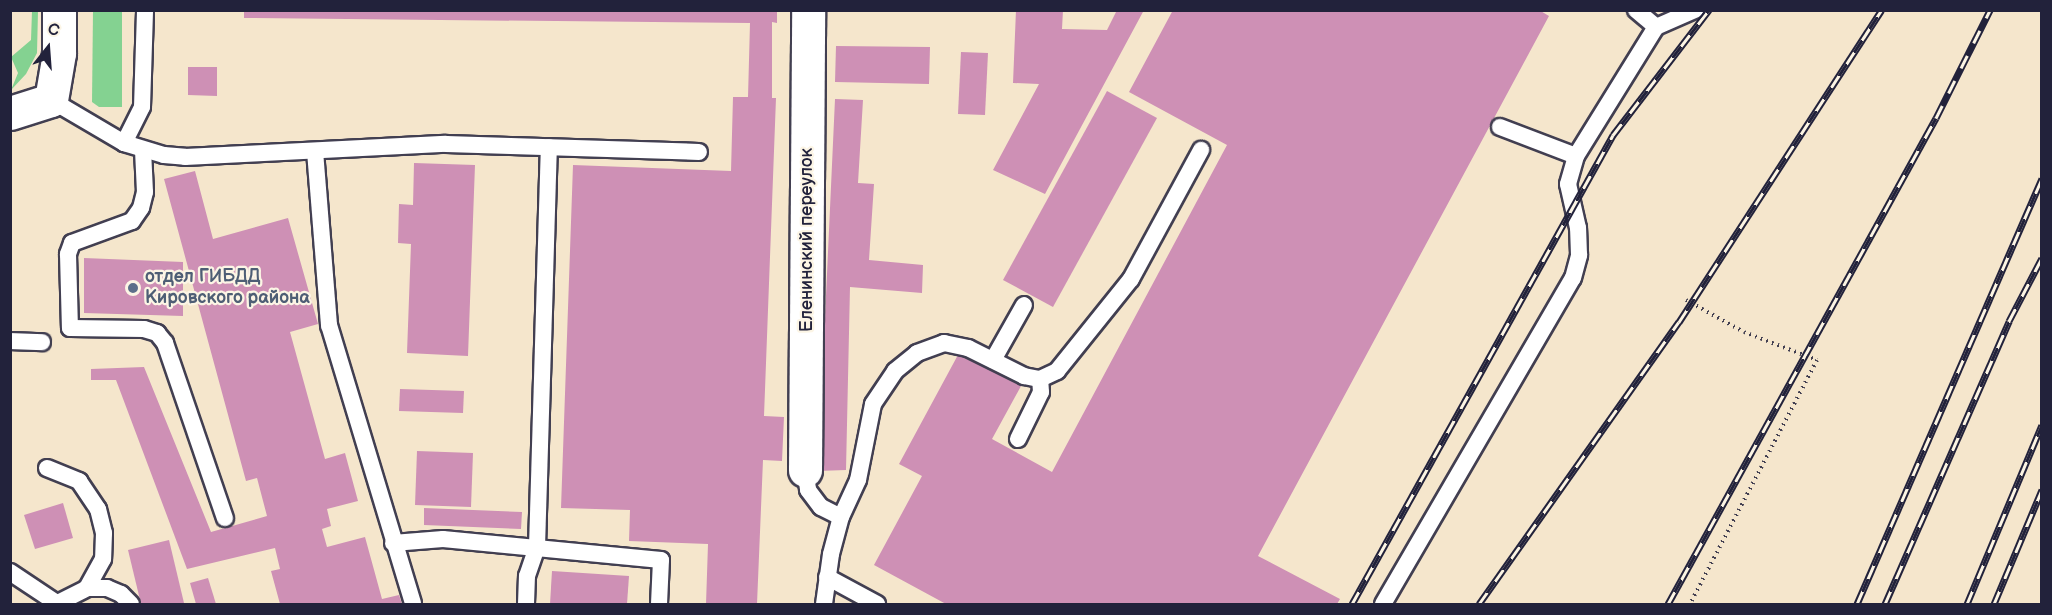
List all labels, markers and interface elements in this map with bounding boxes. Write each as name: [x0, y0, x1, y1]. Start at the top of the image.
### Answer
north arrow: [18, 18, 78, 78]
text: С: [45, 20, 62, 41]
street label: Еленинский переулок: [796, 148, 818, 332]
place label: отдел ГИБДД Кировского района: [145, 267, 310, 310]
marker: отдел ГИБДД Кировского района: [126, 281, 140, 295]

